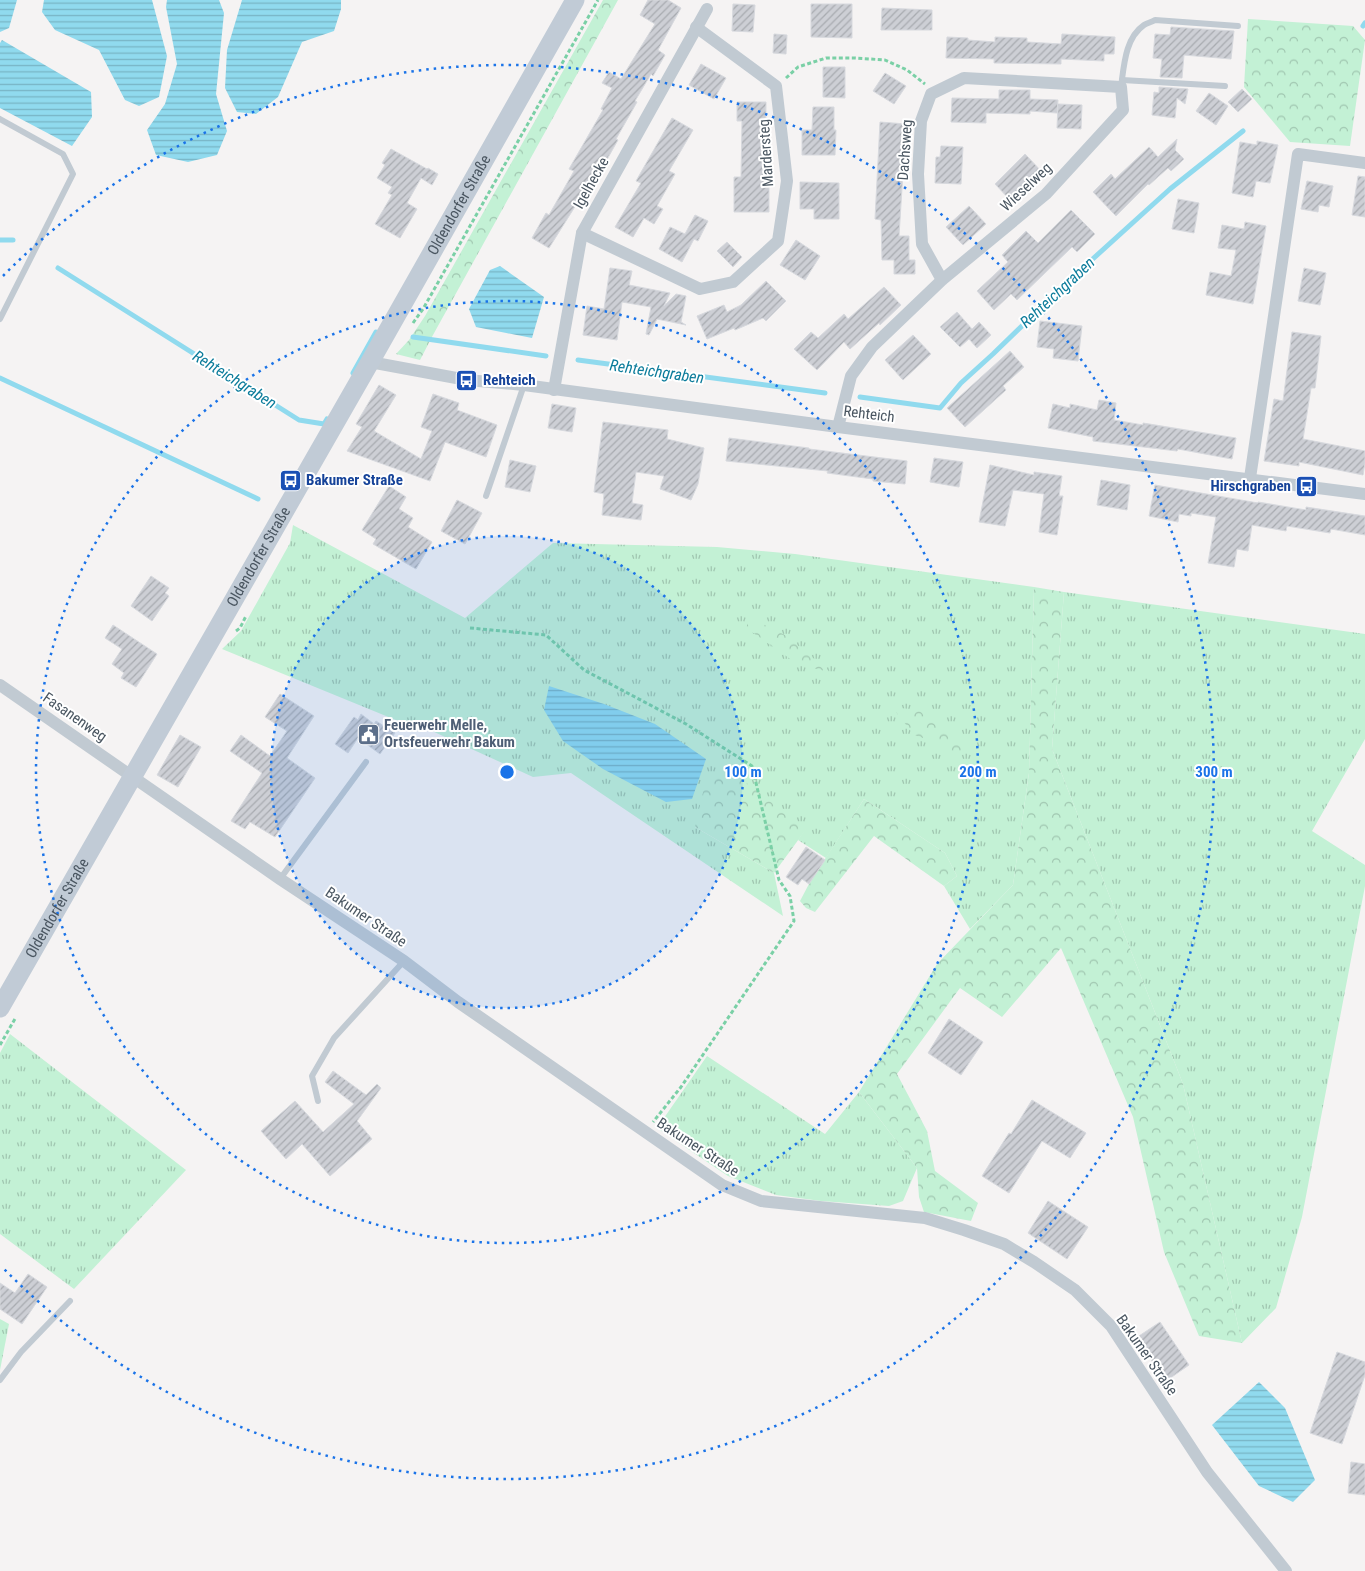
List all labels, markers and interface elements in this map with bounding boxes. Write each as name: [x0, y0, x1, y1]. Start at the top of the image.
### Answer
street label: Mardersteg: [755, 119, 777, 187]
street label: Dachsweg: [894, 119, 916, 181]
street label: Oldendorfer Straße: [424, 152, 494, 258]
street label: Igelhecke: [569, 154, 613, 212]
street label: Wieselweg: [997, 159, 1055, 215]
water label: Rehteichgraben: [1016, 253, 1099, 332]
water label: Rehteichgraben: [189, 346, 280, 413]
water label: Rehteichgraben: [609, 355, 705, 388]
bus stop icon: Rehteich: [455, 368, 479, 392]
place label: Rehteich: [483, 371, 536, 389]
street label: Rehteich: [842, 402, 896, 426]
bus stop icon: Bakumer Straße: [278, 468, 302, 492]
place label: Bakumer Straße: [306, 471, 403, 489]
bus stop icon: Hirschgraben: [1295, 474, 1319, 498]
place label: Hirschgraben: [1211, 477, 1291, 495]
street label: Oldendorfer Straße: [223, 504, 294, 610]
street label: Fasanenweg: [40, 688, 110, 746]
place label: Feuerwehr Melle, Ortsfeuerwehr Bakum: [384, 716, 515, 751]
public building icon: Feuerwehr Melle, Ortsfeuerwehr Bakum: [356, 722, 380, 746]
centre of rings: [498, 763, 516, 781]
text: 100 m: [724, 763, 762, 781]
text: 200 m: [959, 763, 997, 781]
text: 300 m: [1195, 763, 1233, 781]
street label: Oldendorfer Straße: [21, 855, 93, 961]
street label: Bakumer Straße: [322, 883, 410, 951]
street label: Bakumer Straße: [654, 1114, 742, 1180]
street label: Bakumer Straße: [1113, 1311, 1181, 1399]

